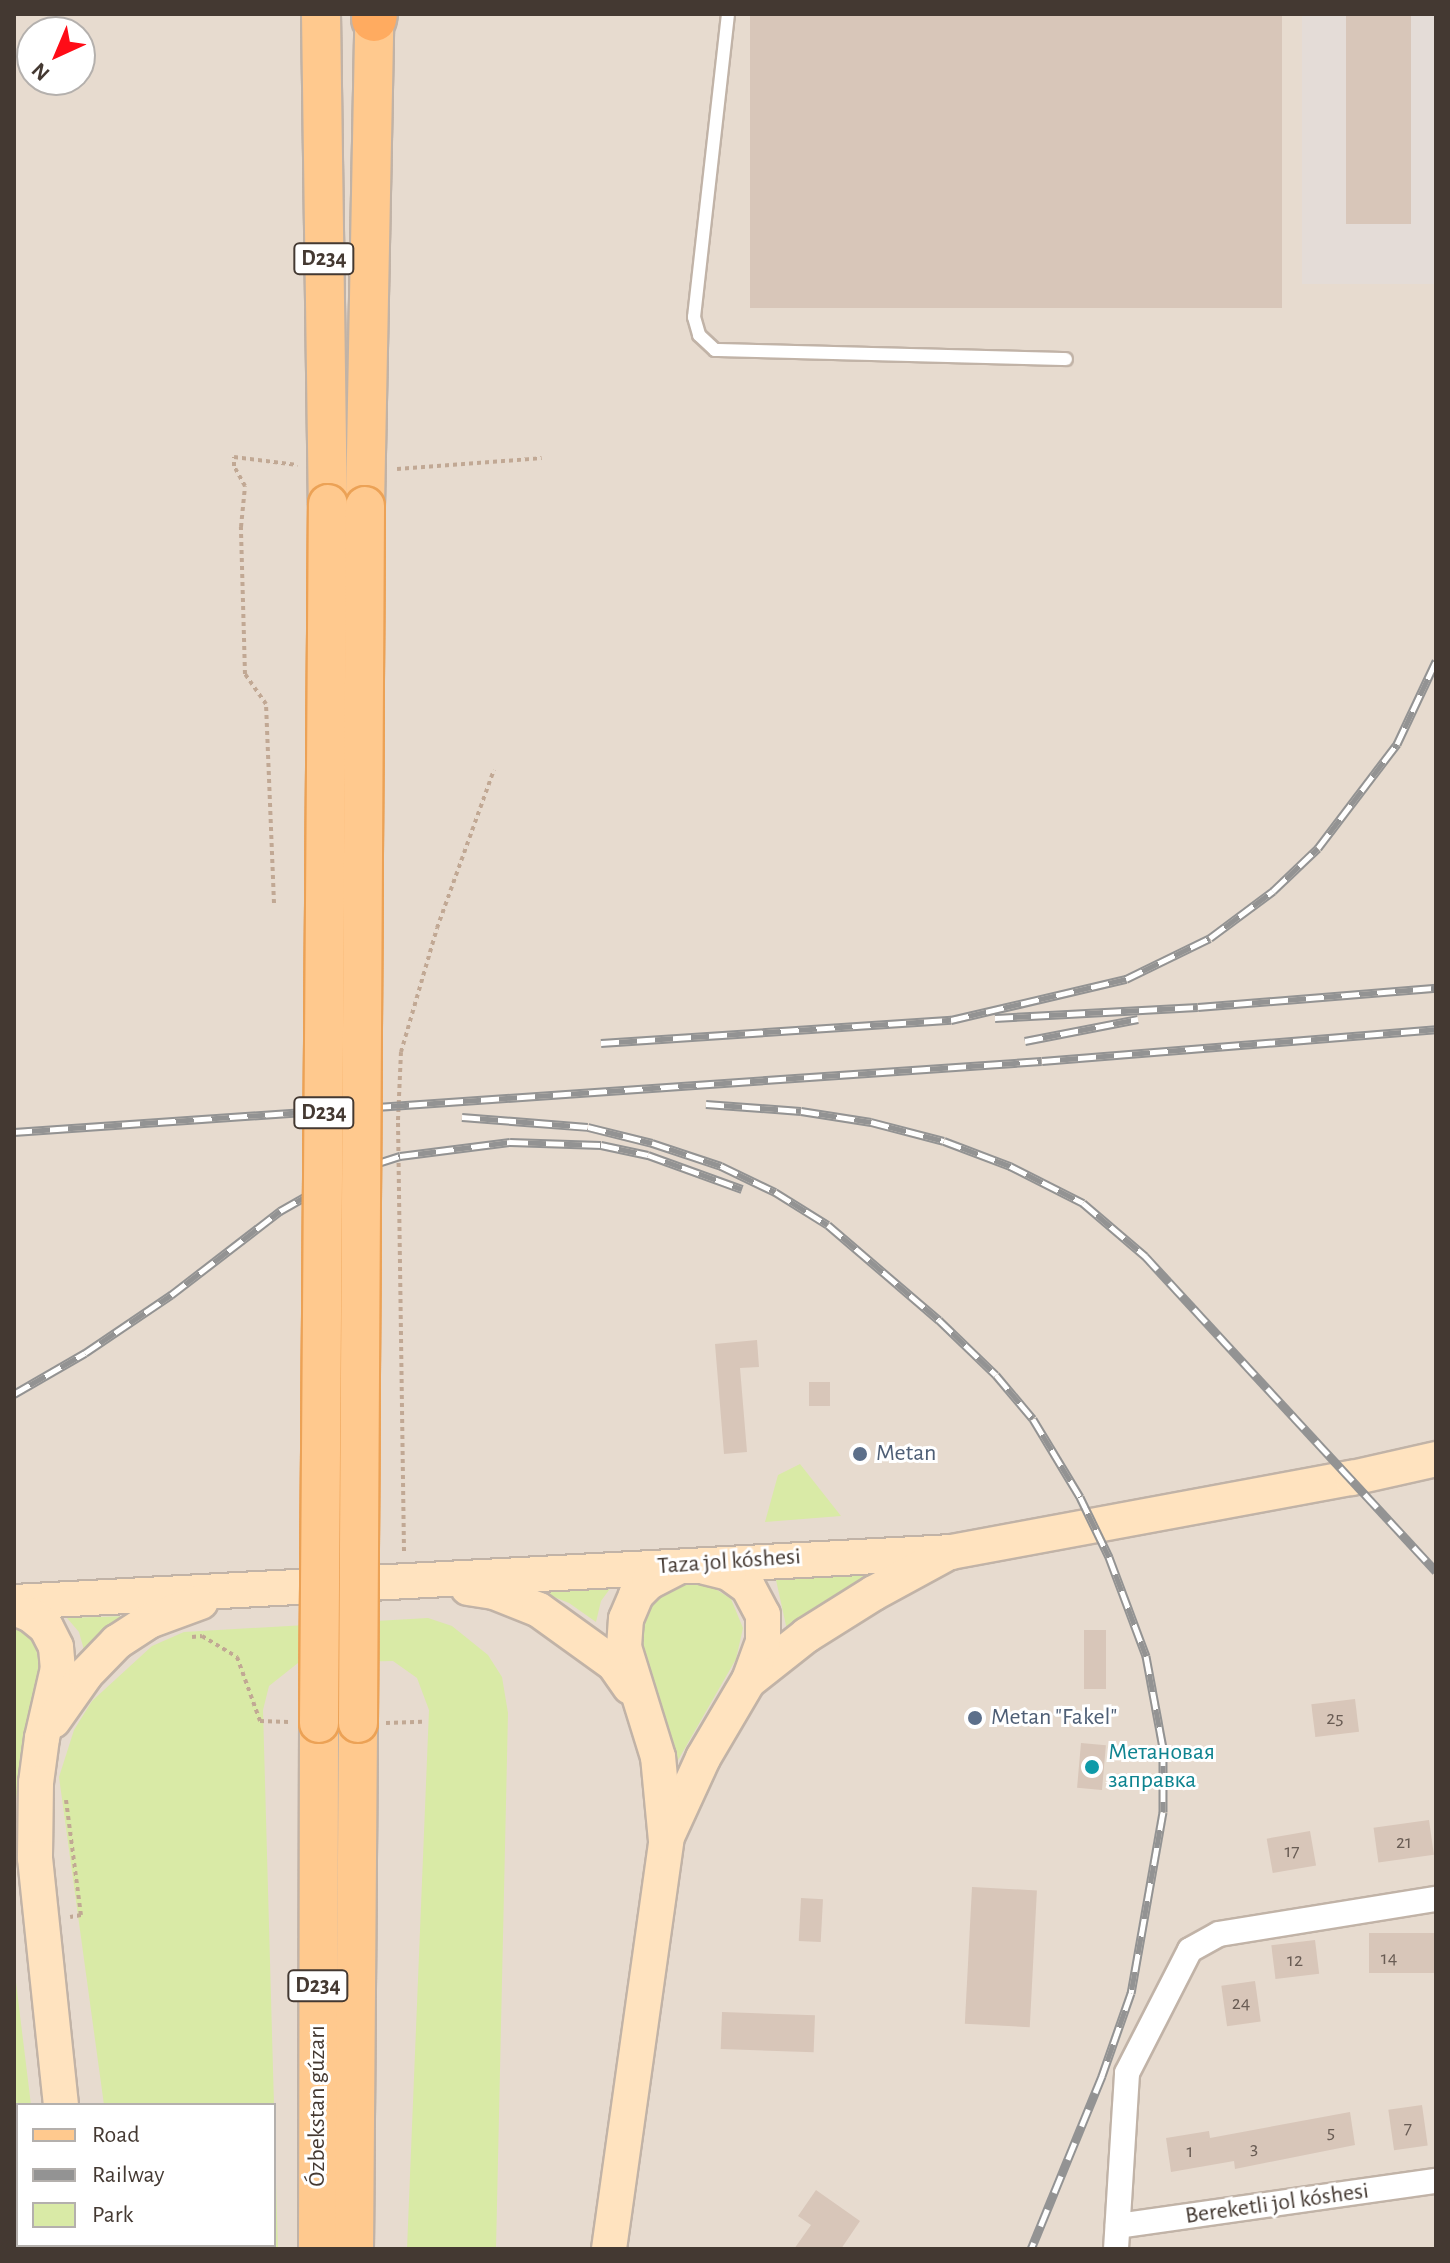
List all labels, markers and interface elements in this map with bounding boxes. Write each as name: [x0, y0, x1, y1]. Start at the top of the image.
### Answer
north arrow: [16, 16, 96, 96]
text: N: [28, 59, 54, 85]
road number: D234: [292, 241, 356, 277]
road number: D234: [292, 1095, 356, 1131]
place label: Metan: [876, 1440, 936, 1468]
marker: Metan: [851, 1445, 869, 1463]
street label: Taza jol kóshesi: [656, 1543, 802, 1581]
place label: Metan "Fakel": [991, 1704, 1117, 1732]
house number: 25: [1326, 1706, 1344, 1730]
marker: Metan "Fakel": [966, 1709, 984, 1727]
place label: Метановая заправка: [1108, 1739, 1215, 1795]
marker: Метановая заправка: [1083, 1758, 1101, 1776]
house number: 21: [1396, 1830, 1412, 1854]
house number: 17: [1284, 1839, 1300, 1863]
house number: 14: [1381, 1946, 1397, 1970]
house number: 12: [1287, 1948, 1303, 1972]
road number: D234: [286, 1968, 350, 2004]
house number: 24: [1232, 1991, 1250, 2015]
street label: Ózbekstan gúzarı: [304, 2025, 332, 2187]
legend: [16, 2103, 276, 2247]
house number: 7: [1404, 2116, 1412, 2140]
house number: 5: [1327, 2120, 1335, 2144]
text: Road: [92, 2123, 140, 2147]
house number: 3: [1250, 2136, 1258, 2160]
house number: 1: [1187, 2139, 1193, 2163]
text: Railway: [92, 2163, 164, 2187]
street label: Bereketli jol kóshesi: [1183, 2177, 1371, 2231]
text: Park: [92, 2203, 133, 2227]

